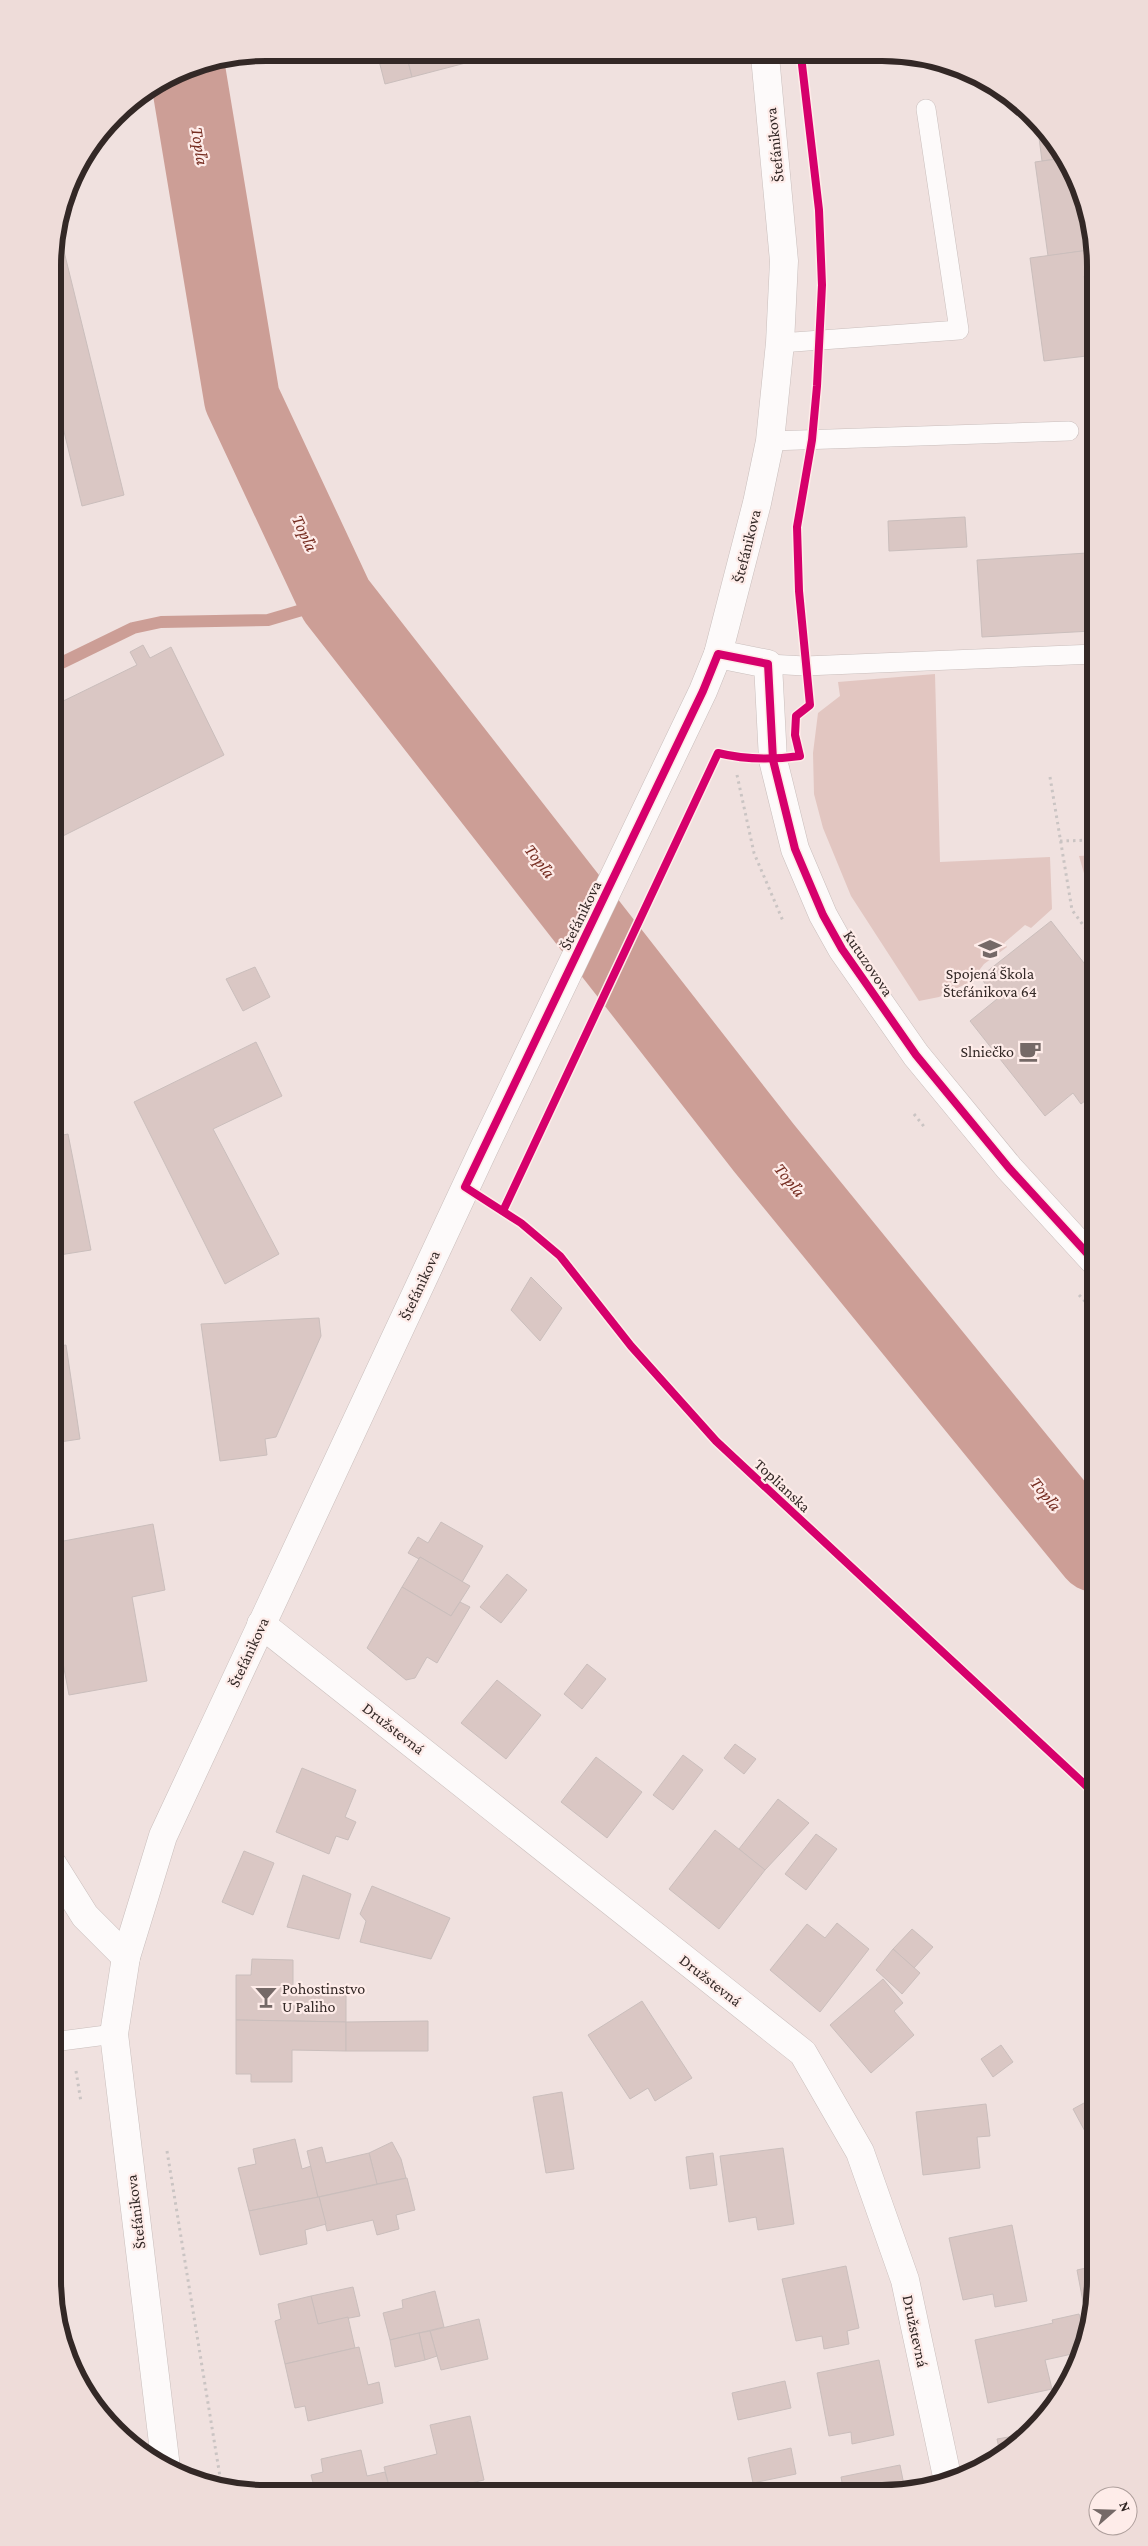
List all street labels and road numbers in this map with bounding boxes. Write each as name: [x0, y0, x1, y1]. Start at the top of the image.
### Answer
street label: Štefánikova: [762, 106, 787, 183]
street label: Štefánikova: [729, 507, 764, 584]
street label: Štefánikova: [556, 877, 605, 953]
street label: Kutuzovova: [840, 927, 897, 1000]
street label: Štefánikova: [396, 1247, 443, 1323]
street label: Toplianska: [751, 1455, 815, 1517]
street label: Štefánikova: [225, 1614, 272, 1690]
street label: Družstevná: [360, 1699, 428, 1758]
street label: Družstevná: [677, 1951, 745, 2010]
street label: Štefánikova: [122, 2173, 148, 2250]
street label: Družstevná: [900, 2293, 932, 2369]

